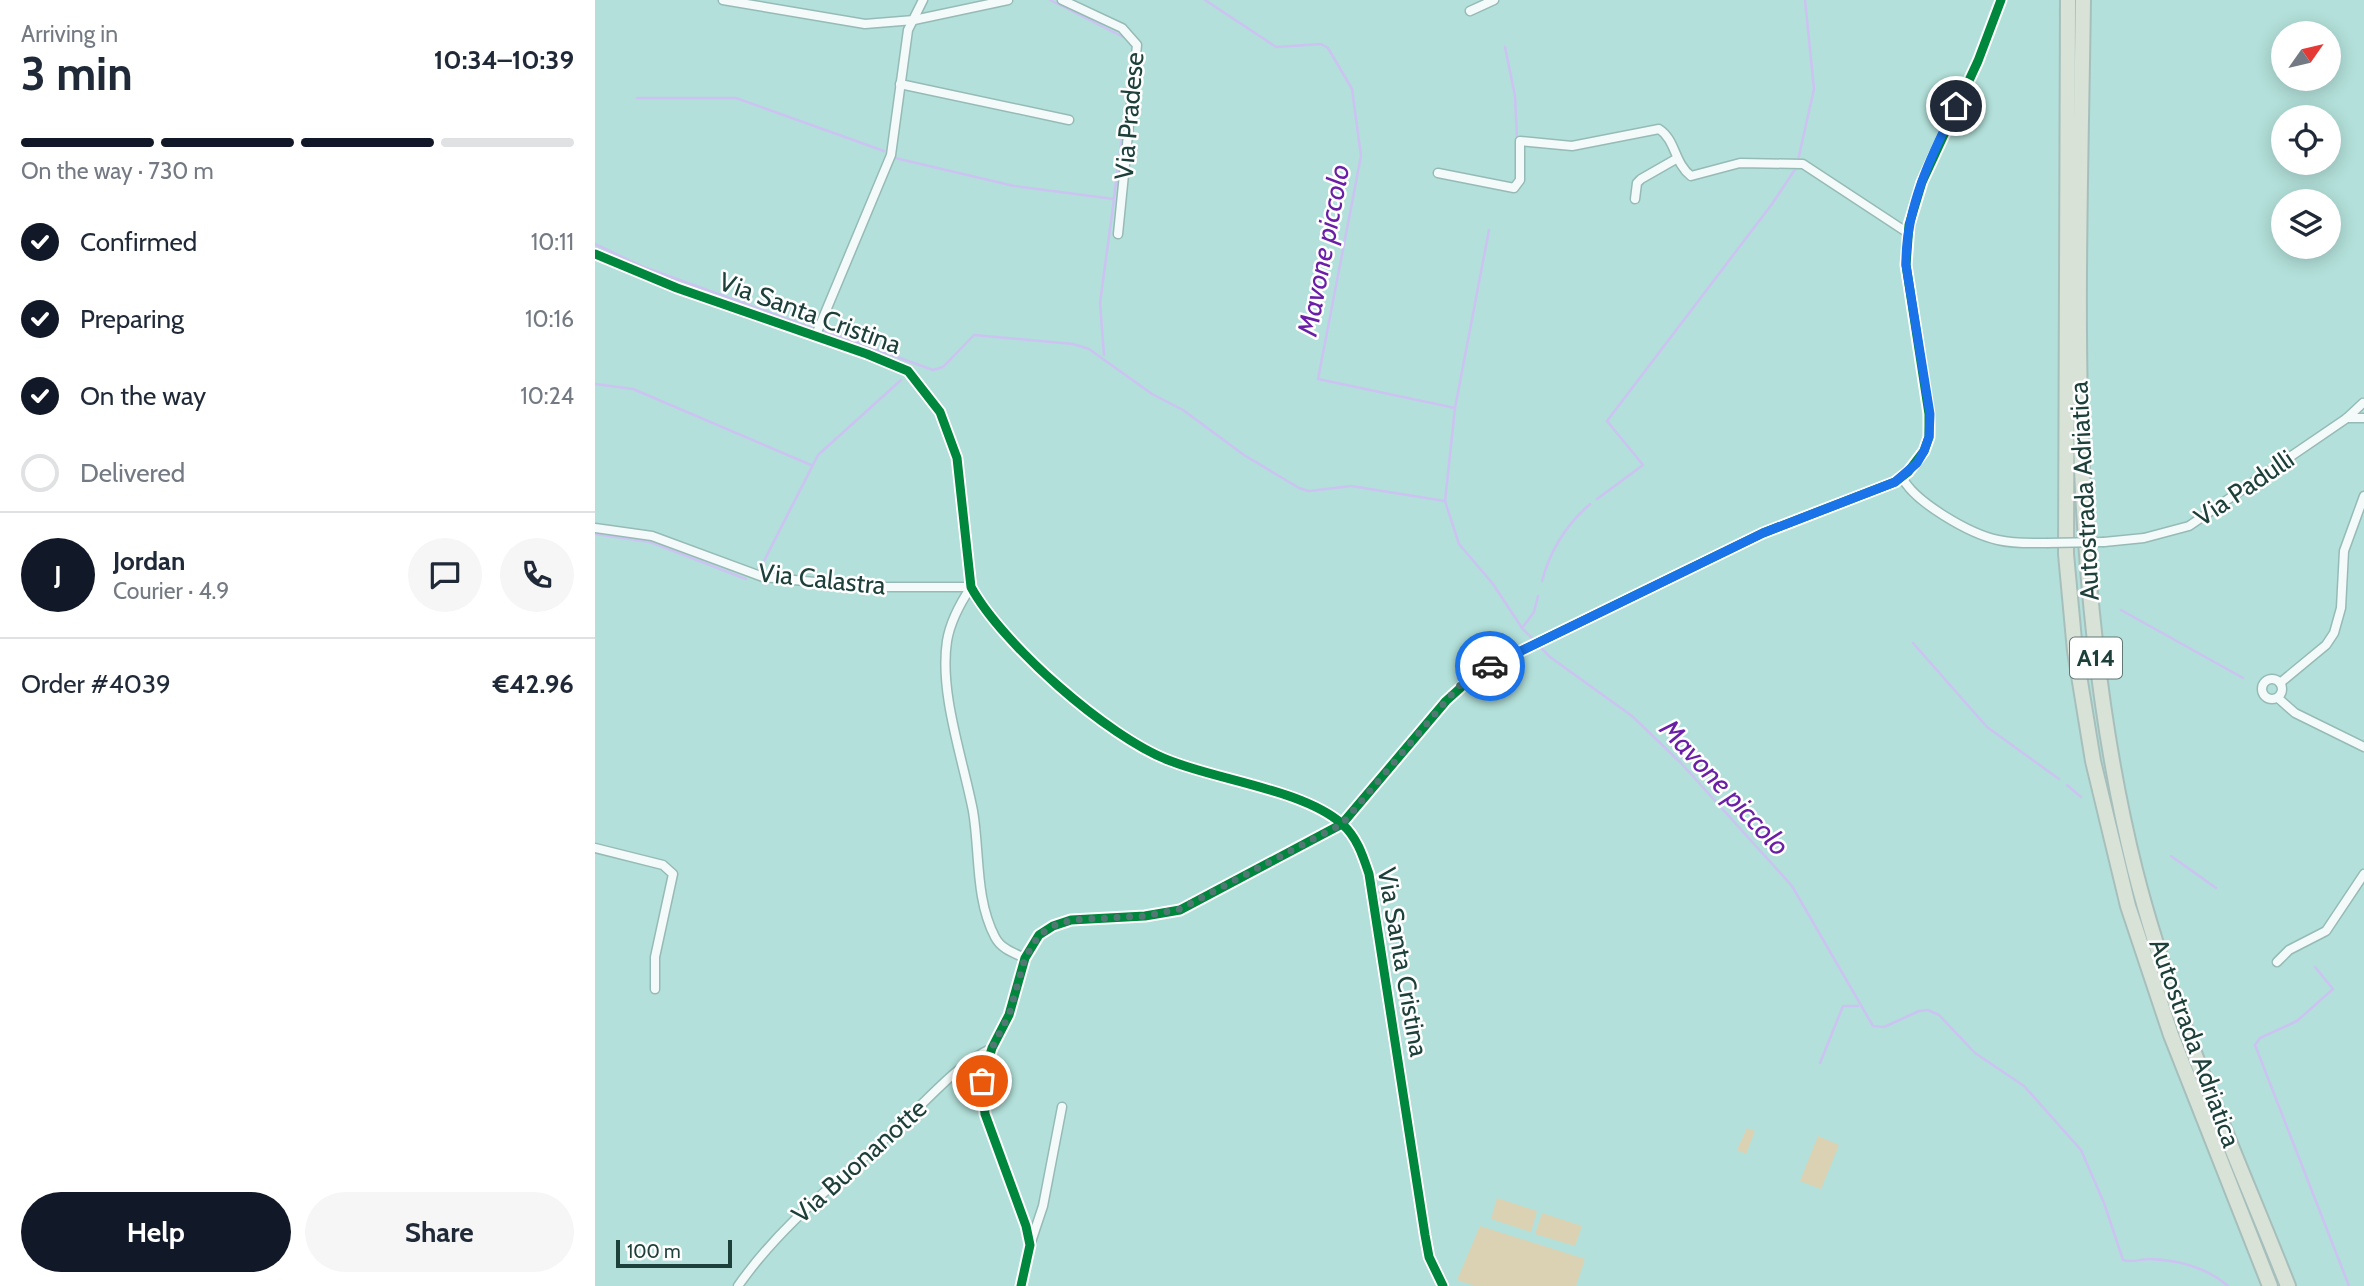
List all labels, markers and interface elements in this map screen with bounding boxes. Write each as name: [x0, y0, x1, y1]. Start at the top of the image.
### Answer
text: Arriving in: [21, 20, 118, 48]
north arrow: [2271, 21, 2341, 91]
map controls: [2271, 21, 2341, 259]
text: 10:34–10:39: [434, 44, 574, 76]
text: 3 min: [21, 46, 133, 102]
street label: Via Pradese: [1107, 51, 1151, 181]
pin: [1926, 76, 1986, 136]
icon: home: [1937, 87, 1975, 125]
button: locate: [2271, 105, 2341, 175]
text: On the way · 730 m: [21, 157, 214, 185]
water label: Mavone piccolo: [1290, 161, 1356, 340]
button: layers: [2271, 189, 2341, 259]
icon: check: [21, 223, 59, 261]
text: Confirmed: [80, 226, 197, 258]
text: 10:11: [531, 228, 574, 256]
street label: Via Santa Cristina: [715, 265, 906, 361]
icon: check: [21, 300, 59, 338]
text: Preparing: [80, 303, 184, 335]
text: 10:16: [525, 305, 574, 333]
icon: check: [21, 377, 59, 415]
text: On the way: [80, 380, 206, 412]
street label: Autostrada Adriatica: [2062, 380, 2106, 602]
text: 10:24: [520, 382, 574, 410]
street label: Via Padulli: [2188, 443, 2300, 533]
text: Delivered: [80, 457, 185, 489]
button: chat: [408, 538, 482, 612]
button: phone: [500, 538, 574, 612]
text: Jordan: [113, 545, 185, 577]
street label: Via Calastra: [757, 556, 888, 602]
text: J: [54, 559, 62, 591]
text: Courier · 4.9: [113, 577, 229, 605]
courier: [1455, 631, 1525, 701]
road number: A14: [2070, 638, 2122, 678]
icon: car: [1471, 647, 1509, 685]
text: Order #4039: [21, 668, 171, 700]
text: €42.96: [493, 668, 574, 700]
water label: Mavone piccolo: [1652, 711, 1797, 862]
street label: Via Santa Cristina: [1371, 865, 1435, 1060]
street label: Autostrada Adriatica: [2142, 934, 2248, 1152]
pin: [952, 1051, 1012, 1111]
icon: bag: [963, 1062, 1001, 1100]
street label: Via Buonanotte: [785, 1092, 933, 1230]
button: Help: [21, 1192, 291, 1272]
button: Share: [305, 1192, 574, 1272]
scale bar: [616, 1237, 731, 1269]
text: 100 m: [627, 1240, 681, 1263]

